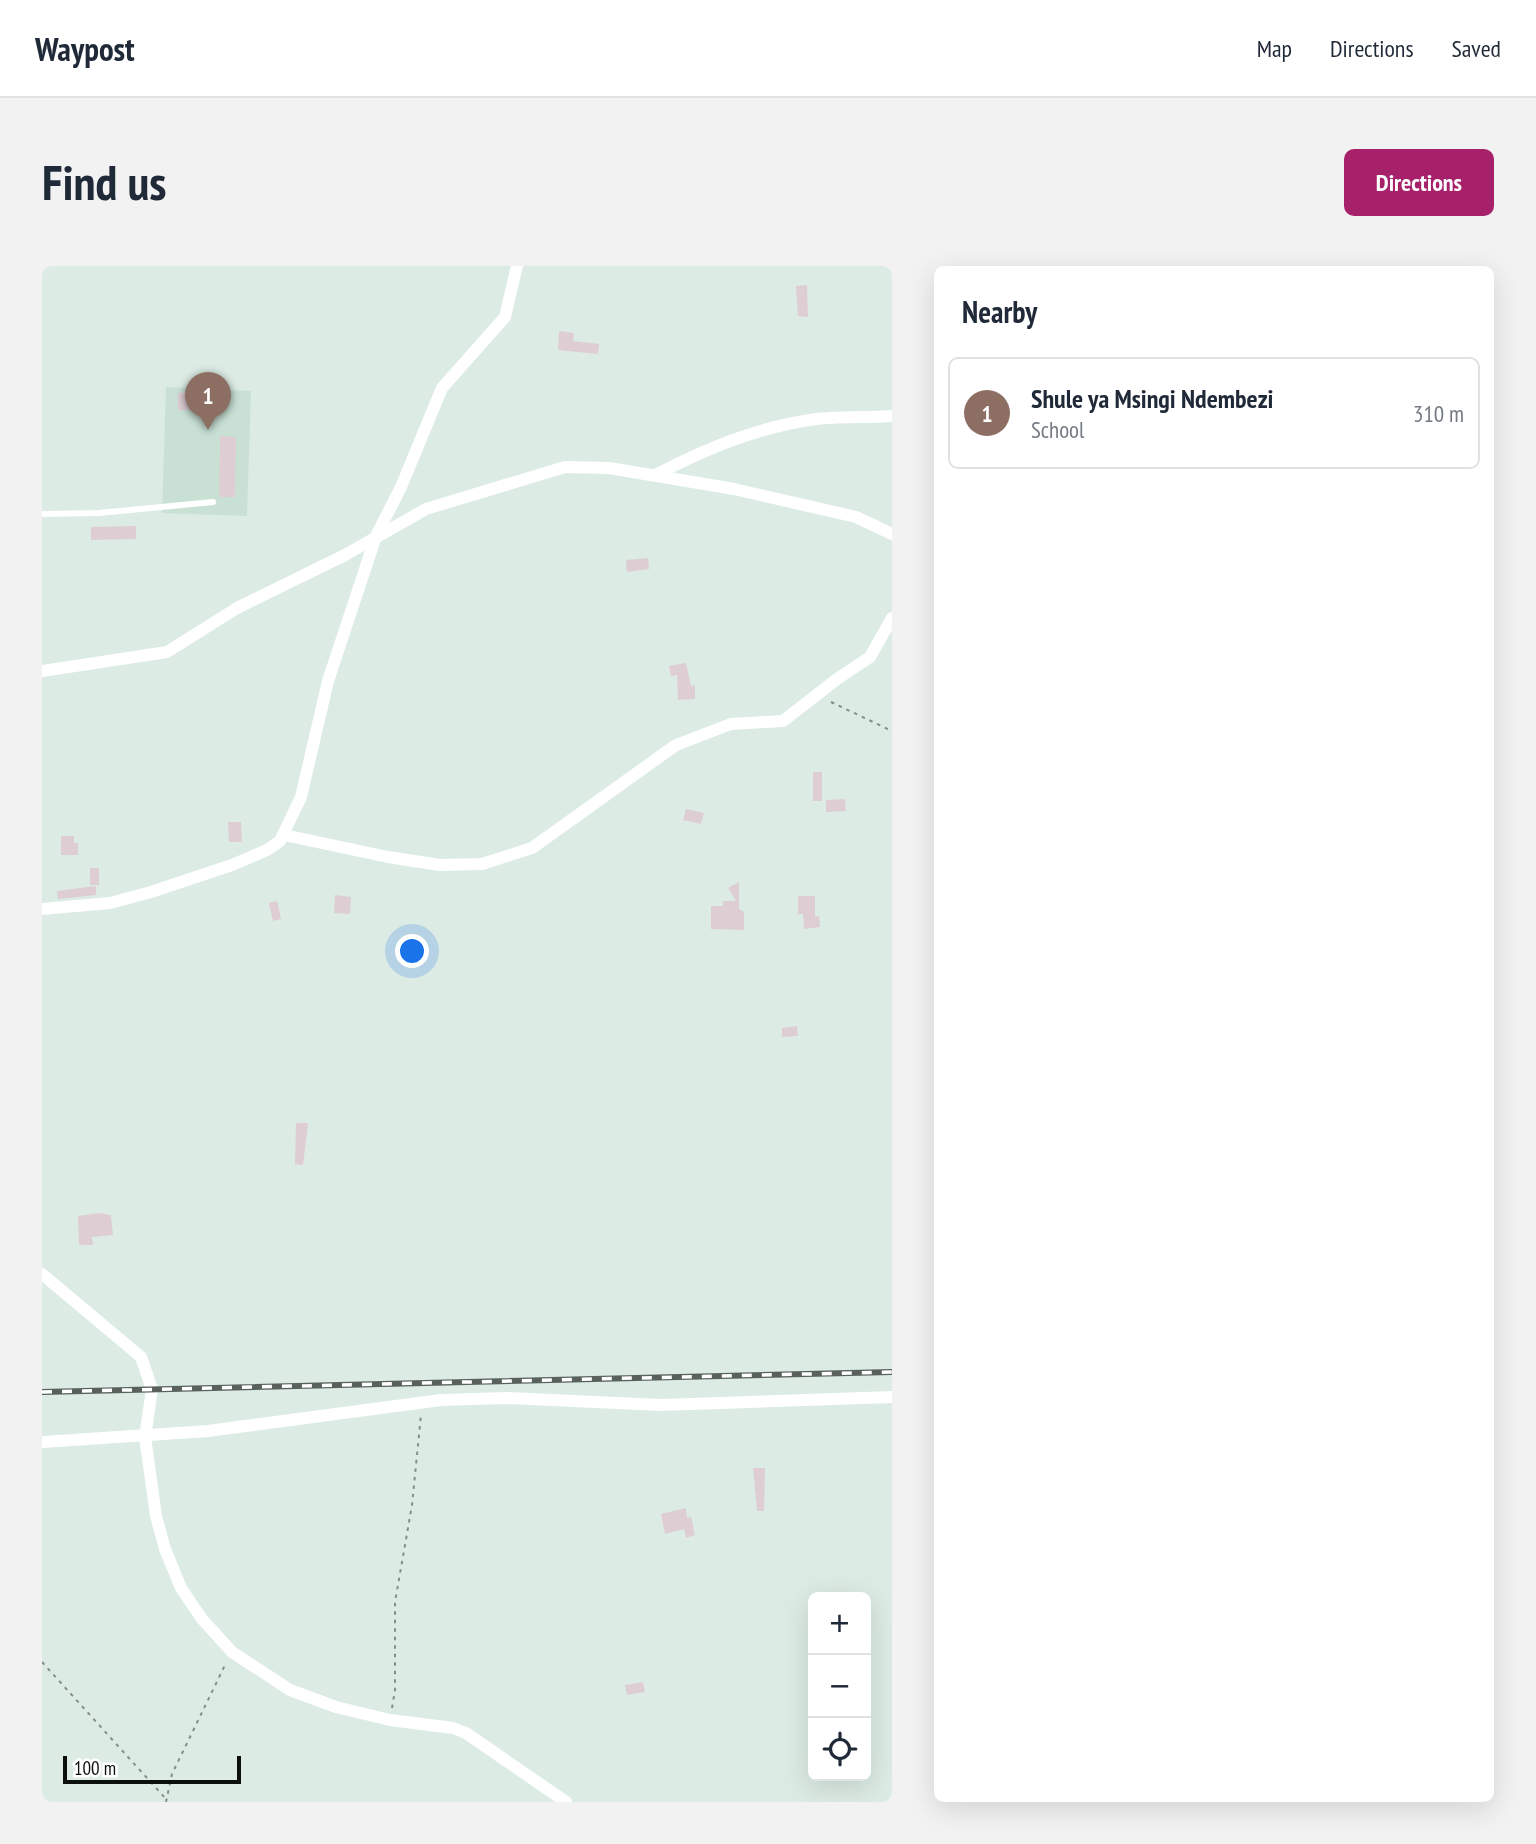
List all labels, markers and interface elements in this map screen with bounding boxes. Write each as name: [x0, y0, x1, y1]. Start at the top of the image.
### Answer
text: Waypost: [35, 27, 135, 70]
text: Map: [1257, 33, 1292, 64]
text: Directions: [1330, 33, 1414, 64]
text: Saved: [1452, 33, 1501, 64]
button: Directions: [1344, 149, 1494, 216]
text: Find us: [42, 150, 166, 214]
text: Nearby: [962, 292, 1037, 331]
pin: 1: [185, 372, 231, 430]
text: Shule ya Msingi Ndembezi: [1031, 382, 1273, 415]
text: 1: [982, 399, 993, 428]
text: 310 m: [1413, 399, 1464, 428]
text: School: [1031, 415, 1084, 444]
your location: [395, 934, 429, 968]
map controls: [808, 1592, 871, 1781]
button: +: [808, 1592, 871, 1655]
button: −: [808, 1655, 871, 1718]
button: locate: [808, 1718, 871, 1781]
scale bar: [63, 1753, 242, 1785]
text: 100 m: [74, 1756, 116, 1780]

